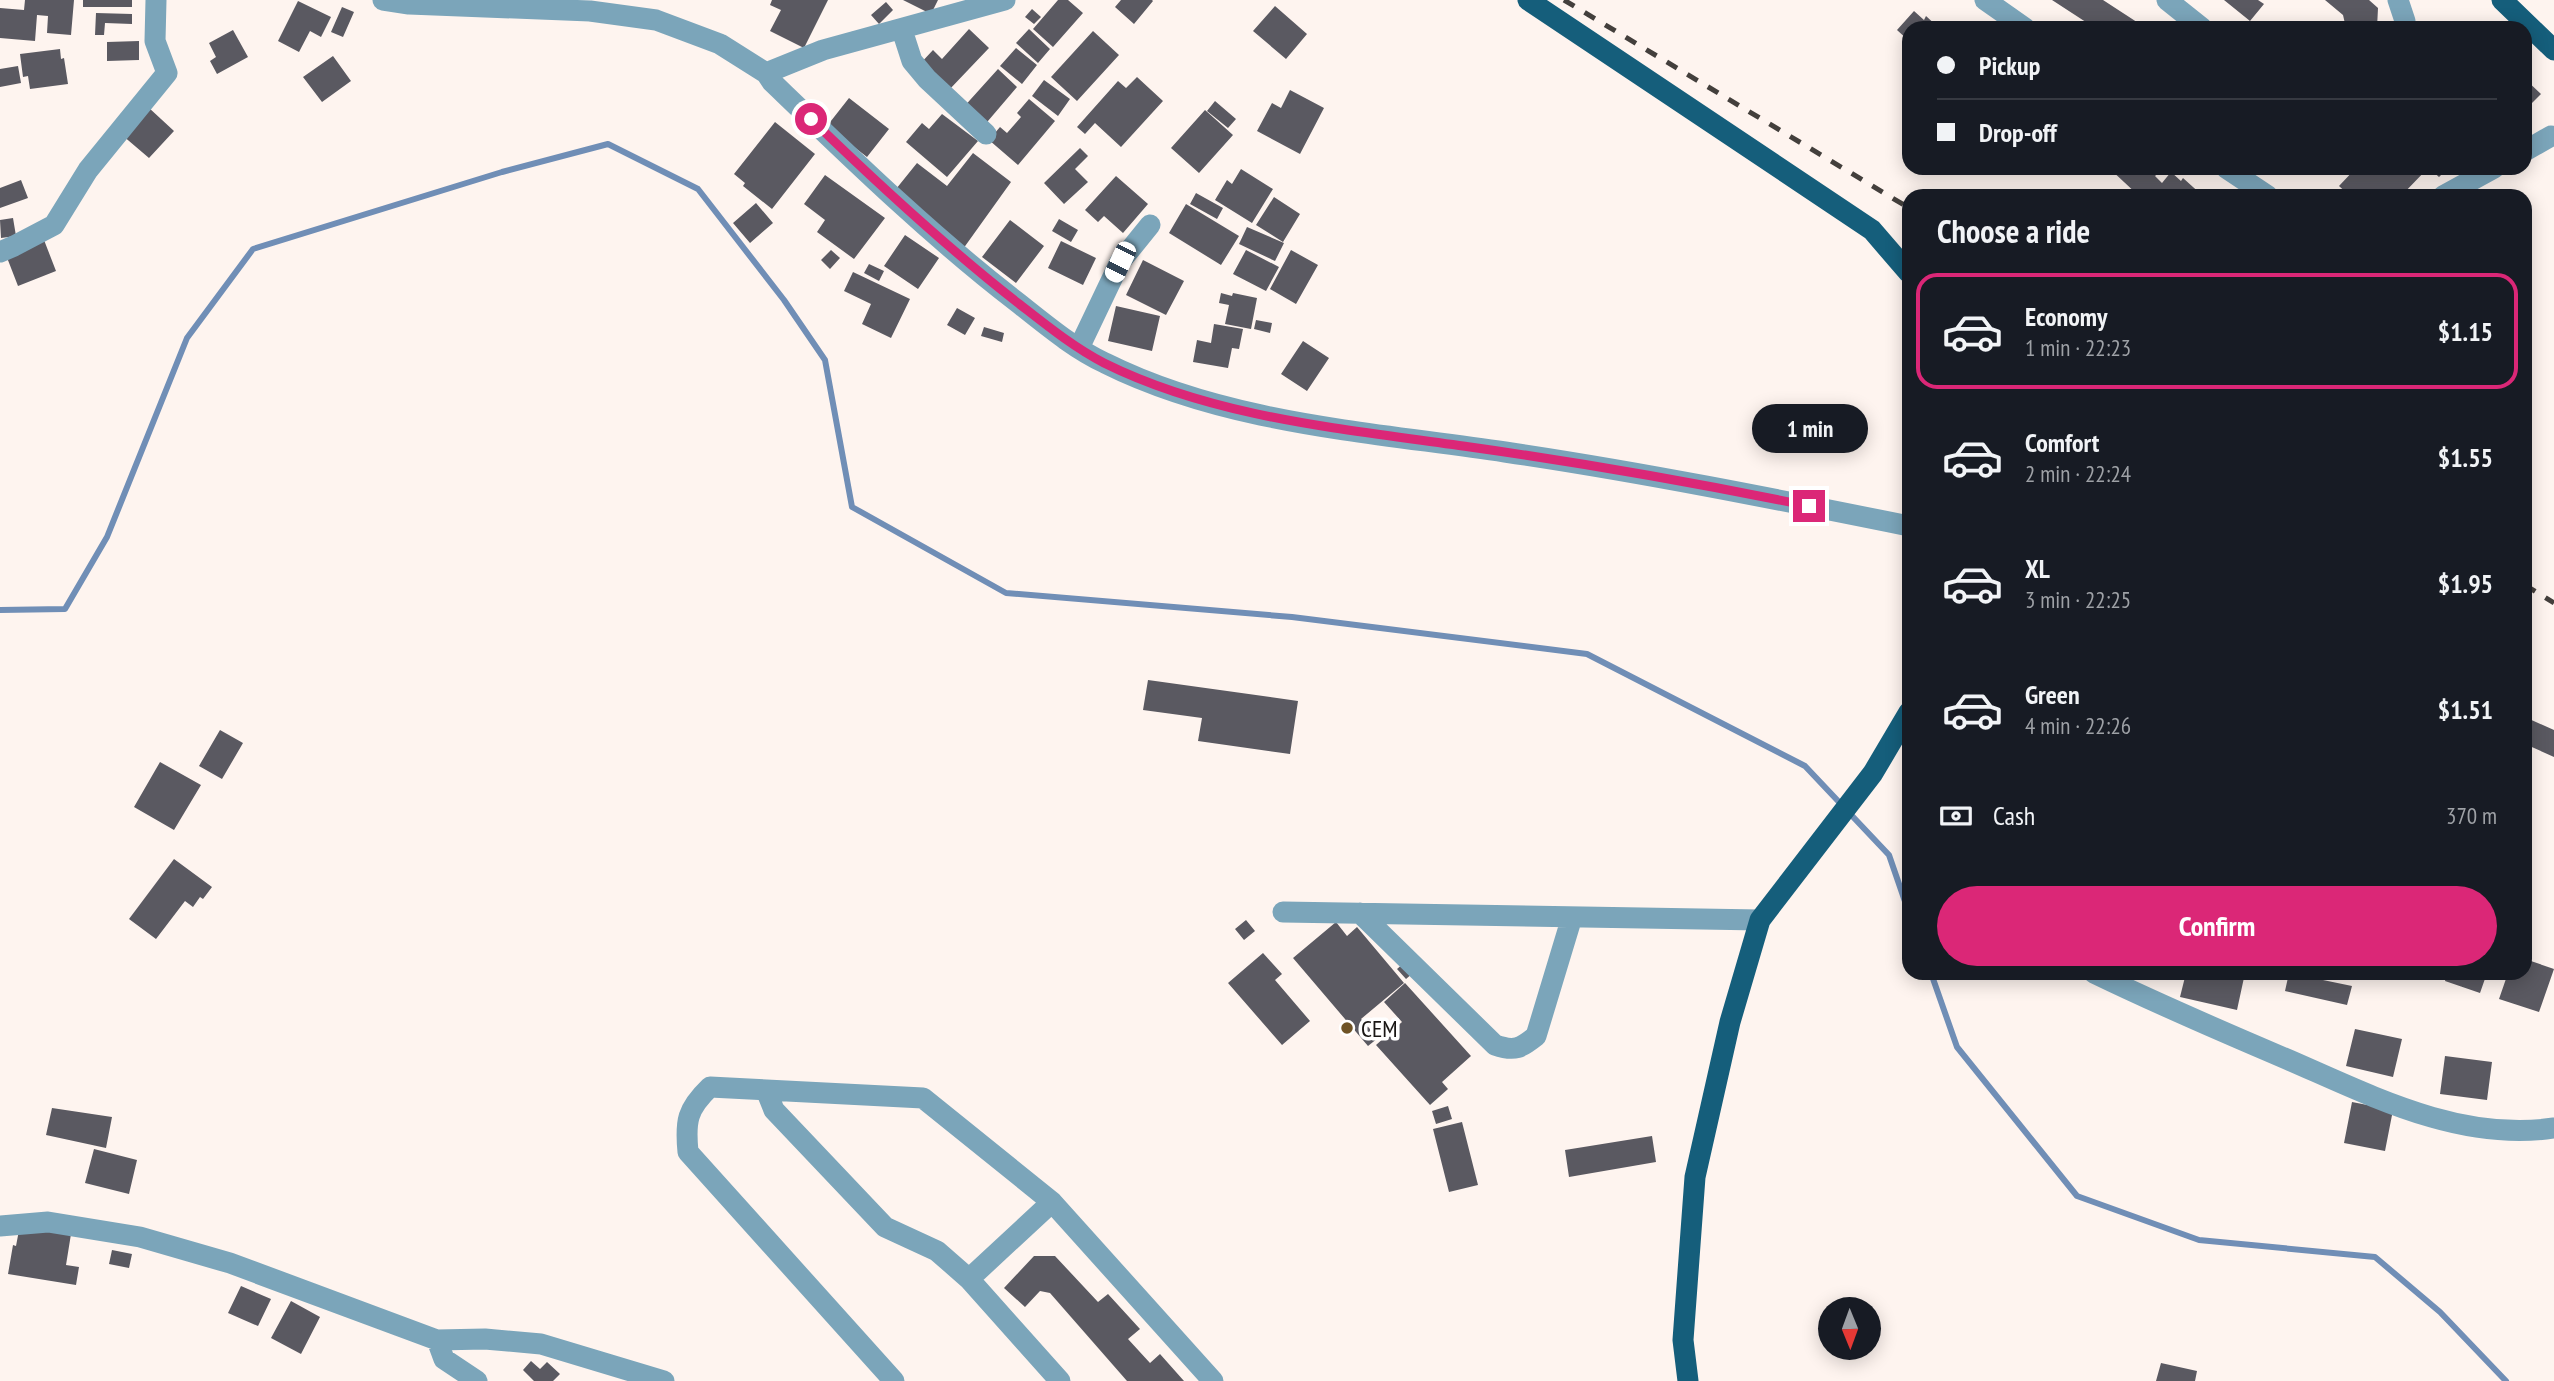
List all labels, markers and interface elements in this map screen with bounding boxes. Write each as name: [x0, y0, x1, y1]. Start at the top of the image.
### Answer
text: Pickup: [1979, 49, 2040, 82]
route start: [795, 103, 827, 135]
text: Drop-off: [1979, 116, 2057, 149]
text: Choose a ride: [1937, 210, 2090, 252]
car: [1102, 239, 1139, 285]
icon: car: [1941, 300, 2004, 363]
text: Economy: [2025, 300, 2107, 333]
text: $1.15: [2438, 315, 2493, 348]
text: 1 min · 22:23: [2025, 333, 2131, 362]
callout: 1 min: [1751, 405, 1867, 454]
text: 1 min: [1787, 414, 1833, 443]
icon: car: [1941, 426, 2004, 489]
text: Comfort: [2025, 426, 2099, 459]
text: $1.55: [2438, 441, 2493, 474]
text: 2 min · 22:24: [2025, 459, 2131, 488]
route end: [1793, 490, 1825, 522]
icon: car: [1941, 552, 2004, 615]
text: XL: [2025, 552, 2050, 585]
text: $1.95: [2438, 567, 2493, 600]
text: 3 min · 22:25: [2025, 585, 2131, 614]
icon: car: [1941, 678, 2004, 741]
text: Green: [2025, 678, 2080, 711]
text: $1.51: [2438, 693, 2493, 726]
text: 4 min · 22:26: [2025, 711, 2131, 740]
icon: cash: [1937, 797, 1975, 835]
text: Cash: [1993, 799, 2035, 832]
text: 370 m: [2446, 801, 2497, 830]
button: Confirm: [1937, 886, 2497, 966]
place label: CEM: [1361, 1013, 1398, 1044]
marker: CEM: [1339, 1020, 1355, 1036]
north arrow: [1818, 1297, 1881, 1360]
map controls: [1818, 1297, 1881, 1360]

